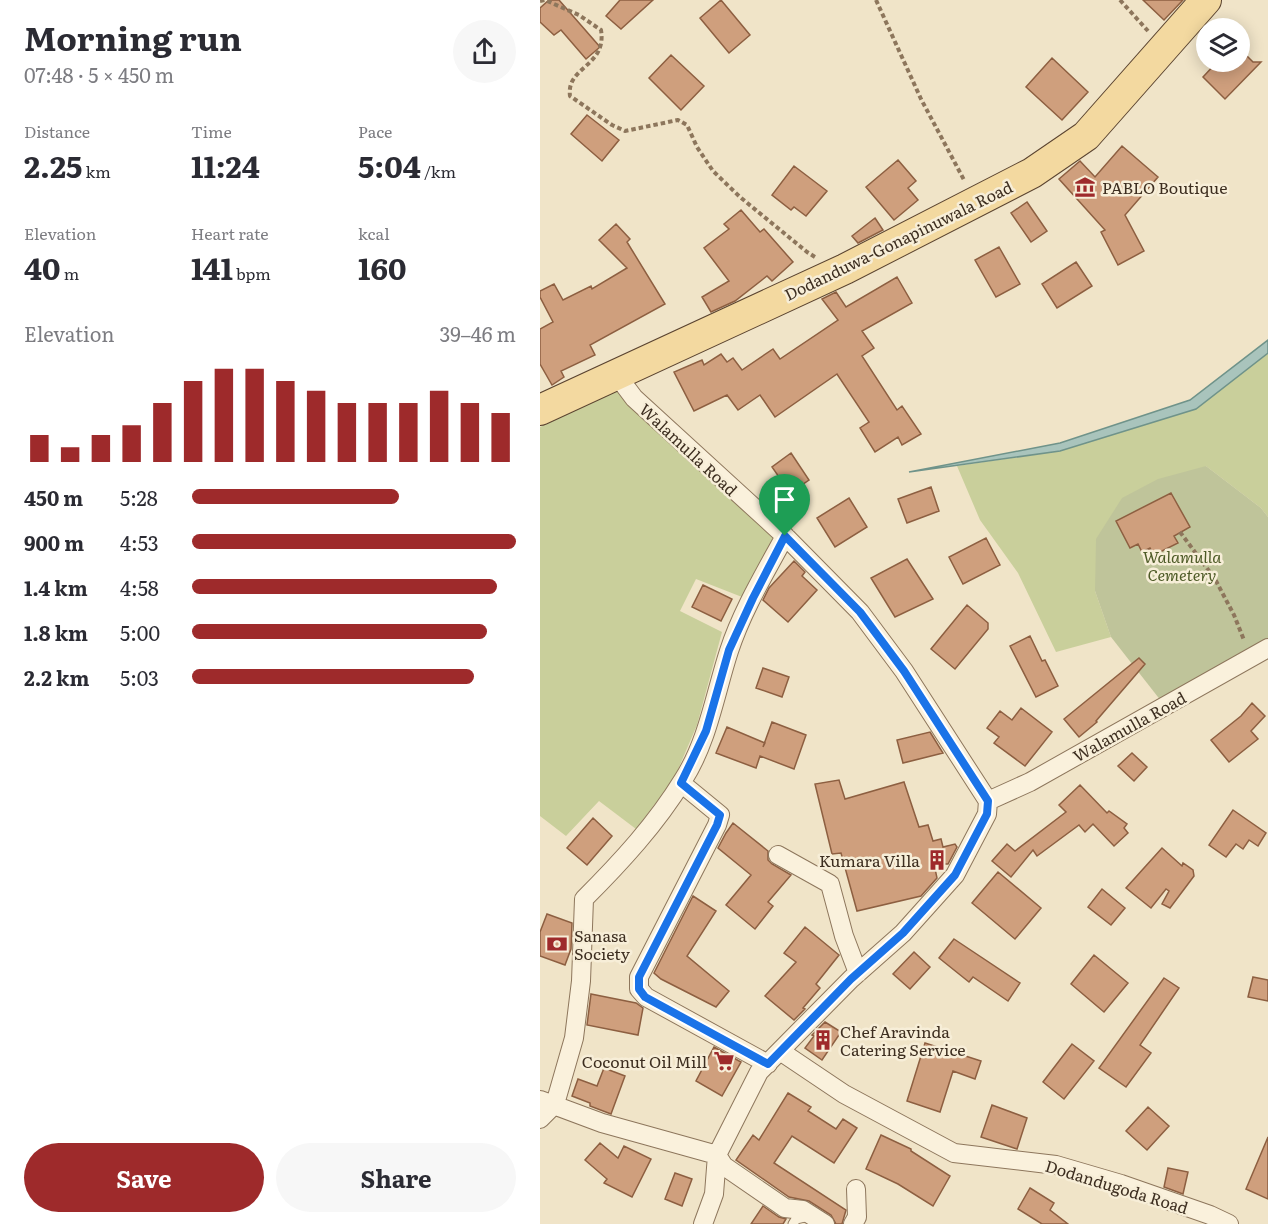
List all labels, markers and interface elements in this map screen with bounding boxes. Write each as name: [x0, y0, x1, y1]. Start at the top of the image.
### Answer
text: Morning run: [24, 12, 242, 61]
map controls: [1196, 18, 1250, 72]
button: layers: [1196, 18, 1250, 72]
button: share: [453, 20, 516, 83]
text: 07:48 · 5 × 450 m: [24, 59, 174, 89]
text: Distance: [24, 119, 90, 143]
text: Time: [191, 119, 232, 143]
text: Pace: [358, 119, 392, 143]
text: 2.25: [24, 143, 82, 187]
text: 11:24: [191, 143, 260, 187]
text: 5:04: [358, 143, 421, 187]
text: km: [82, 159, 111, 183]
text: /km: [421, 159, 456, 183]
street label: Dodanduwa-Gonapinuwala Road: [780, 174, 1016, 306]
museum icon: PABLO Boutique: [1073, 175, 1097, 199]
place label: PABLO Boutique: [1102, 175, 1228, 199]
text: Elevation: [24, 221, 96, 245]
text: Heart rate: [191, 221, 269, 245]
text: kcal: [358, 221, 390, 245]
text: 40: [24, 245, 61, 289]
text: 141: [191, 245, 233, 289]
text: 160: [358, 245, 406, 289]
text: m: [61, 261, 79, 285]
text: bpm: [233, 261, 271, 285]
text: Elevation: [24, 318, 114, 348]
text: 39–46 m: [440, 318, 516, 348]
street label: Walamulla Road: [635, 397, 744, 501]
pin: [759, 474, 810, 536]
text: 450 m: [24, 482, 83, 512]
text: 5:28: [120, 482, 158, 512]
icon: arrive: [768, 483, 801, 516]
text: 900 m: [24, 527, 84, 557]
text: 4:53: [120, 527, 159, 557]
park label: Walamulla Cemetery: [1143, 544, 1222, 586]
text: 1.4 km: [24, 572, 88, 602]
text: 4:58: [120, 572, 159, 602]
text: 1.8 km: [24, 617, 88, 647]
text: 5:00: [120, 617, 160, 647]
text: 2.2 km: [24, 662, 89, 692]
text: 5:03: [120, 662, 159, 692]
street label: Walamulla Road: [1068, 685, 1190, 767]
place label: Kumara Villa: [819, 848, 920, 872]
building icon: Kumara Villa: [925, 848, 949, 872]
place label: Sanasa Society: [574, 923, 631, 965]
bank icon: Sanasa Society: [545, 932, 569, 956]
place label: Chef Aravinda Catering Service: [840, 1019, 966, 1061]
building icon: Chef Aravinda Catering Service: [811, 1028, 835, 1052]
place label: Coconut Oil Mill: [582, 1049, 707, 1073]
supermarket icon: Coconut Oil Mill: [712, 1049, 736, 1073]
button: Save: [24, 1143, 264, 1212]
button: Share: [276, 1143, 516, 1212]
street label: Dodandugoda Road: [1042, 1153, 1192, 1219]

